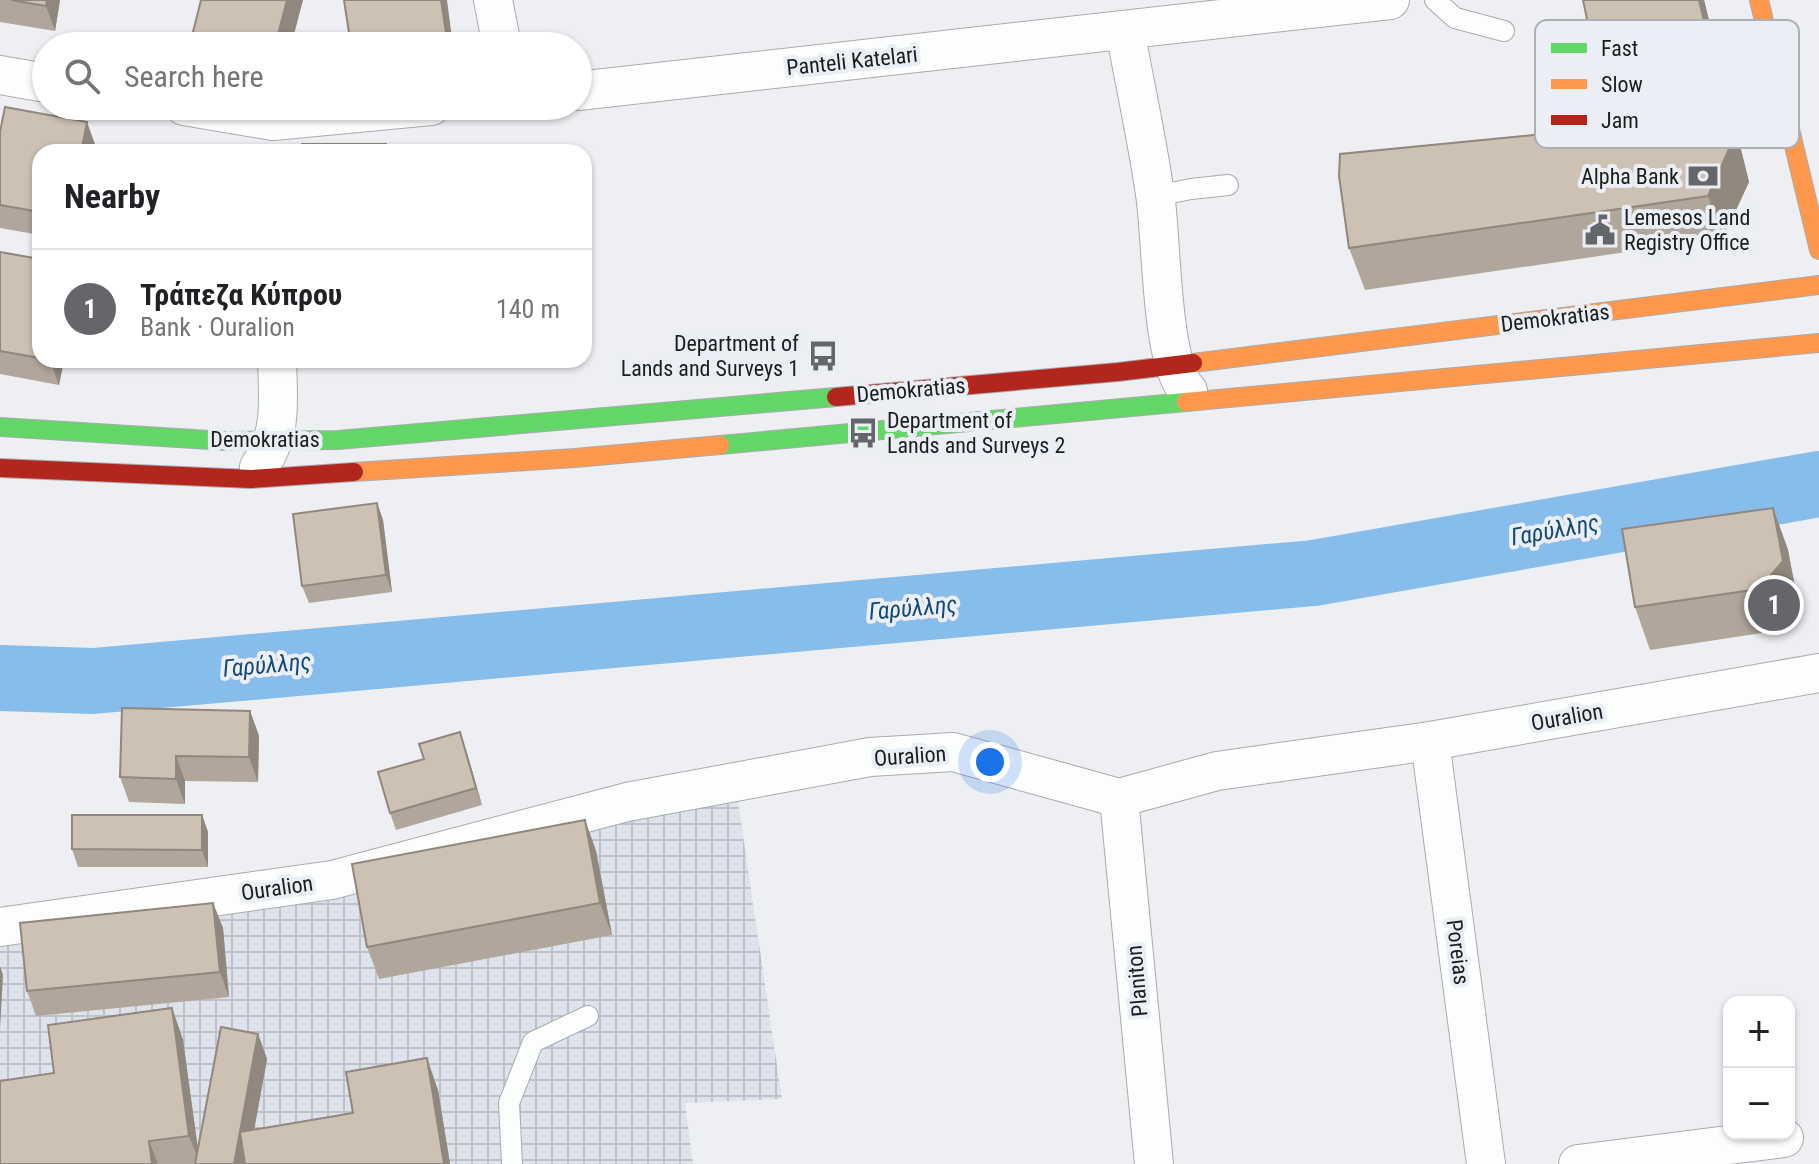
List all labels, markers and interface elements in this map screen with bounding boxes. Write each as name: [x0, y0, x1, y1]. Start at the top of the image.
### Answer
legend: [1535, 20, 1799, 148]
search box: [32, 32, 592, 120]
text: Fast: [1601, 36, 1638, 61]
street label: Panteli Katelari: [785, 42, 919, 80]
icon: search: [60, 54, 104, 98]
text: Search here: [124, 59, 264, 94]
text: Slow: [1601, 72, 1643, 97]
text: Jam: [1601, 108, 1639, 133]
bank icon: Alpha Bank: [1686, 159, 1720, 193]
place label: Alpha Bank: [1581, 164, 1679, 189]
text: Nearby: [64, 176, 160, 216]
place label: Lemesos Land Registry Office: [1624, 205, 1750, 255]
public building icon: Lemesos Land Registry Office: [1583, 213, 1617, 247]
text: Τράπεζα Κύπρου: [140, 277, 342, 312]
text: 1: [83, 294, 97, 324]
text: 140 m: [496, 294, 560, 324]
street label: Demokratias: [1499, 299, 1611, 337]
text: Bank · Ouralion: [140, 312, 295, 342]
place label: Department of Lands and Surveys 1: [621, 331, 799, 381]
bus stop icon: Department of Lands and Surveys 1: [806, 339, 840, 373]
street label: Demokratias: [855, 373, 967, 407]
place label: Department of Lands and Surveys 2: [887, 408, 1065, 458]
bus stop icon: Department of Lands and Surveys 2: [846, 416, 880, 450]
street label: Demokratias: [210, 427, 320, 452]
water label: Γαρύλλης: [1509, 508, 1601, 552]
pin: 1: [1748, 575, 1800, 635]
water label: Γαρύλλης: [867, 590, 959, 626]
water label: Γαρύλλης: [221, 647, 313, 683]
street label: Ouralion: [1529, 698, 1605, 736]
street label: Ouralion: [873, 741, 947, 771]
your location: [970, 742, 1010, 782]
street label: Ouralion: [239, 871, 315, 905]
street label: Poreias: [1442, 918, 1474, 986]
street label: Planiton: [1121, 944, 1153, 1018]
map controls: [1723, 996, 1795, 1140]
button: +: [1723, 996, 1795, 1068]
button: −: [1723, 1068, 1795, 1140]

